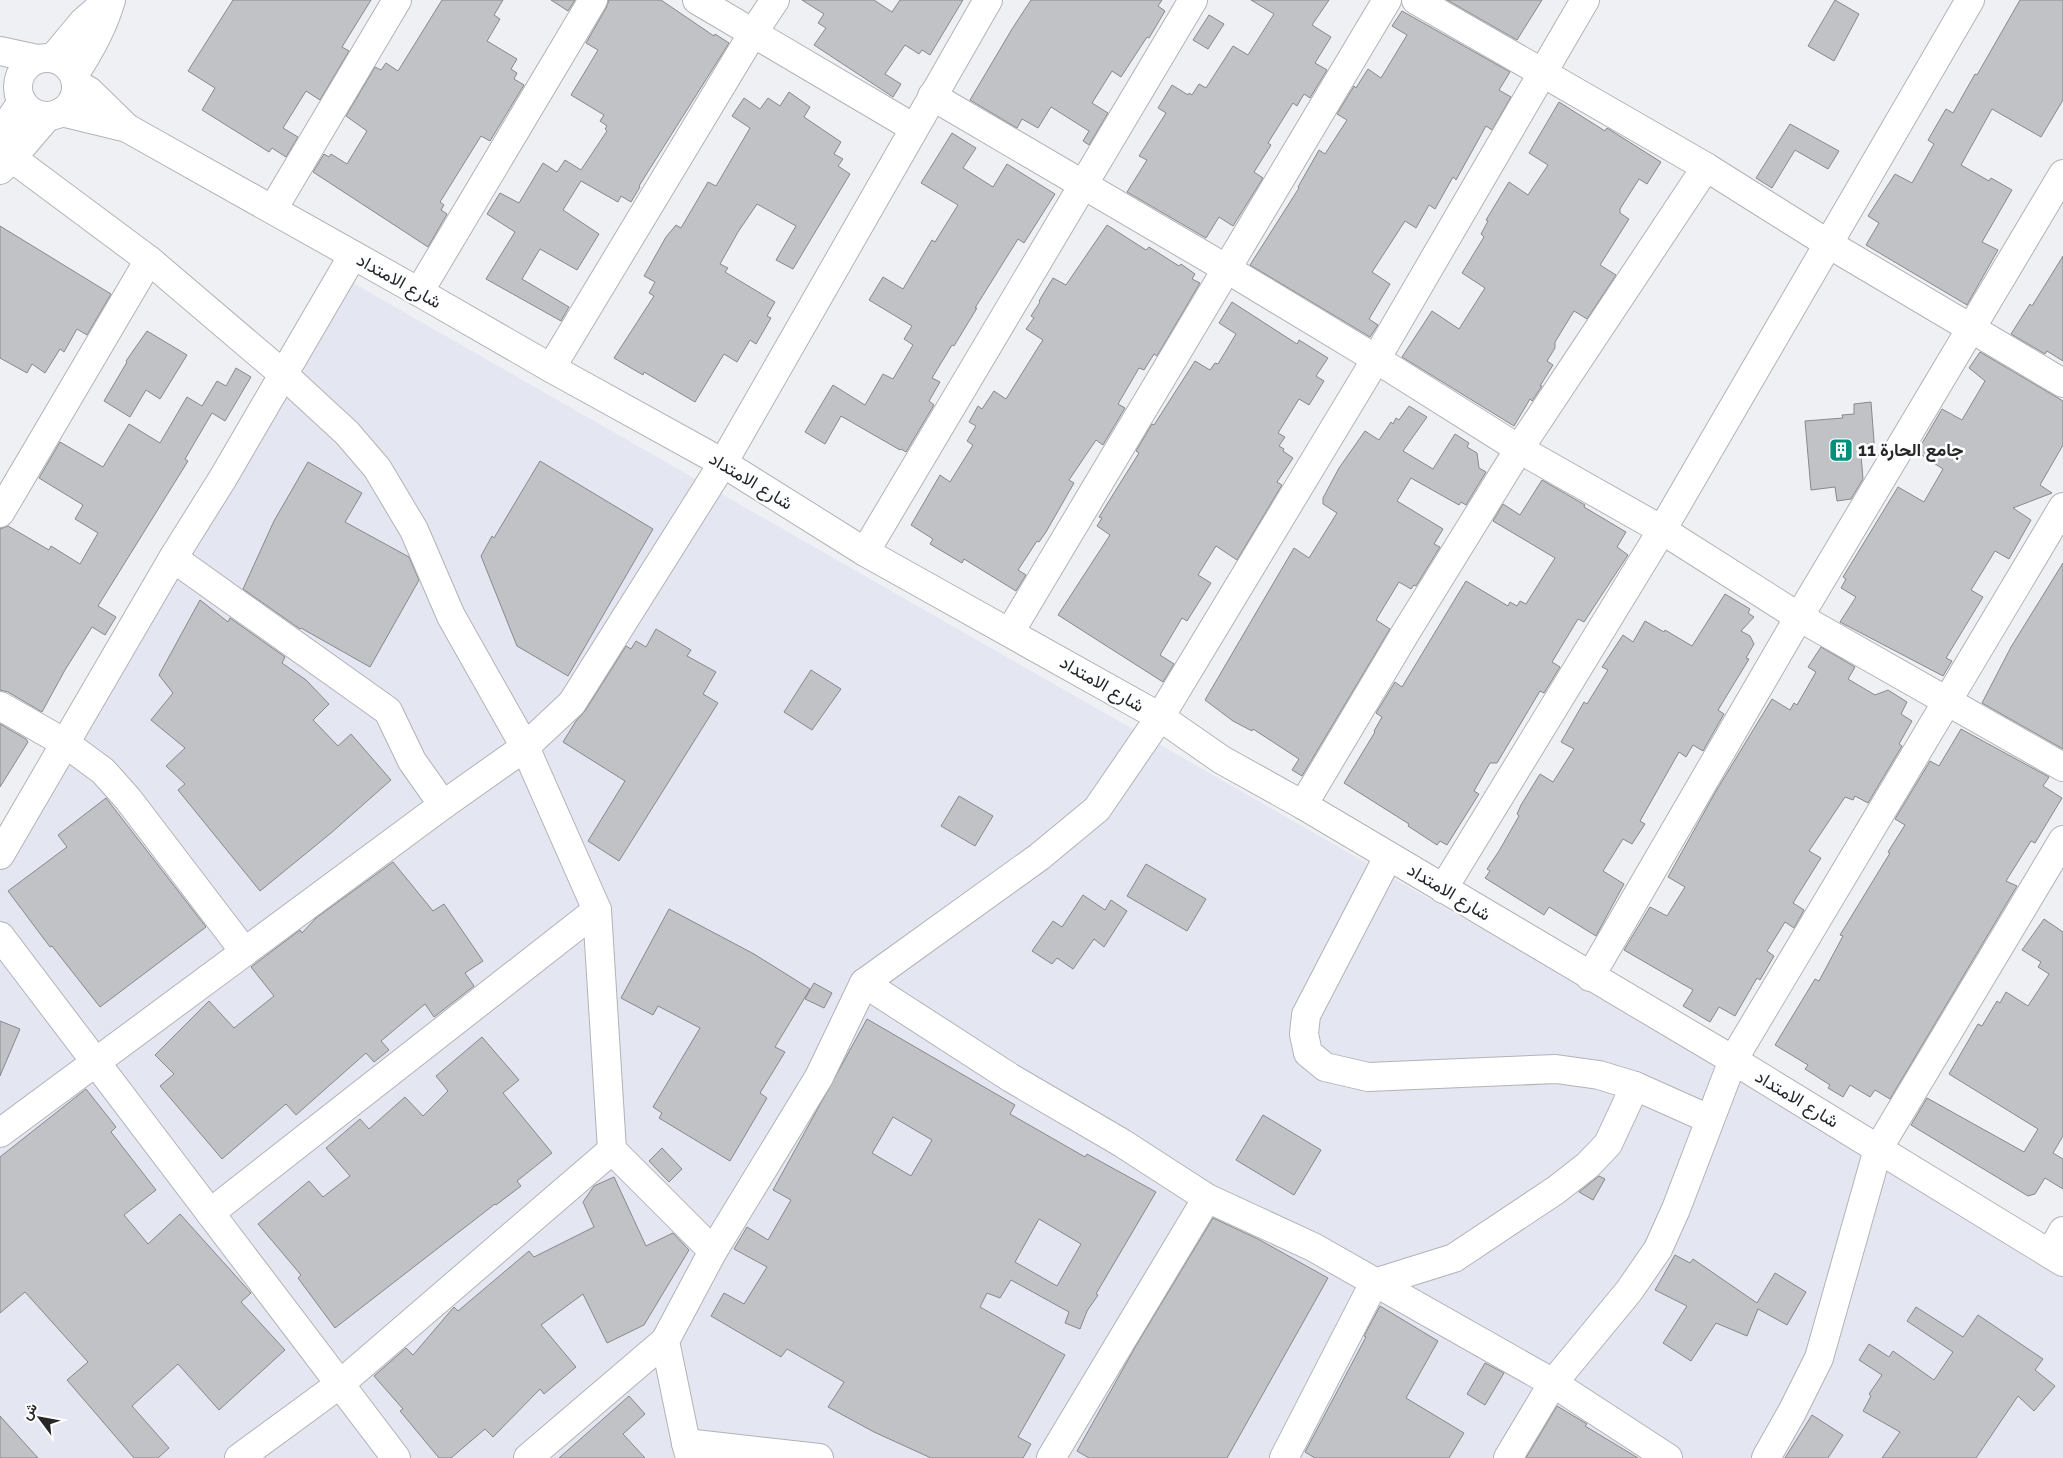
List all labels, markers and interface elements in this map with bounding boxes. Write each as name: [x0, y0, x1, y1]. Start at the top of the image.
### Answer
street label: شارع الامتداد: [352, 249, 445, 314]
building icon: جامع الحارة 11: [1828, 437, 1854, 463]
place label: جامع الحارة 11: [1858, 439, 1964, 462]
street label: شارع الامتداد: [705, 447, 797, 515]
street label: شارع الامتداد: [1055, 651, 1148, 718]
street label: شارع الامتداد: [1403, 858, 1495, 926]
street label: شارع الامتداد: [1751, 1065, 1843, 1133]
north arrow: [15, 1393, 65, 1443]
text: ش: [18, 1400, 41, 1423]

